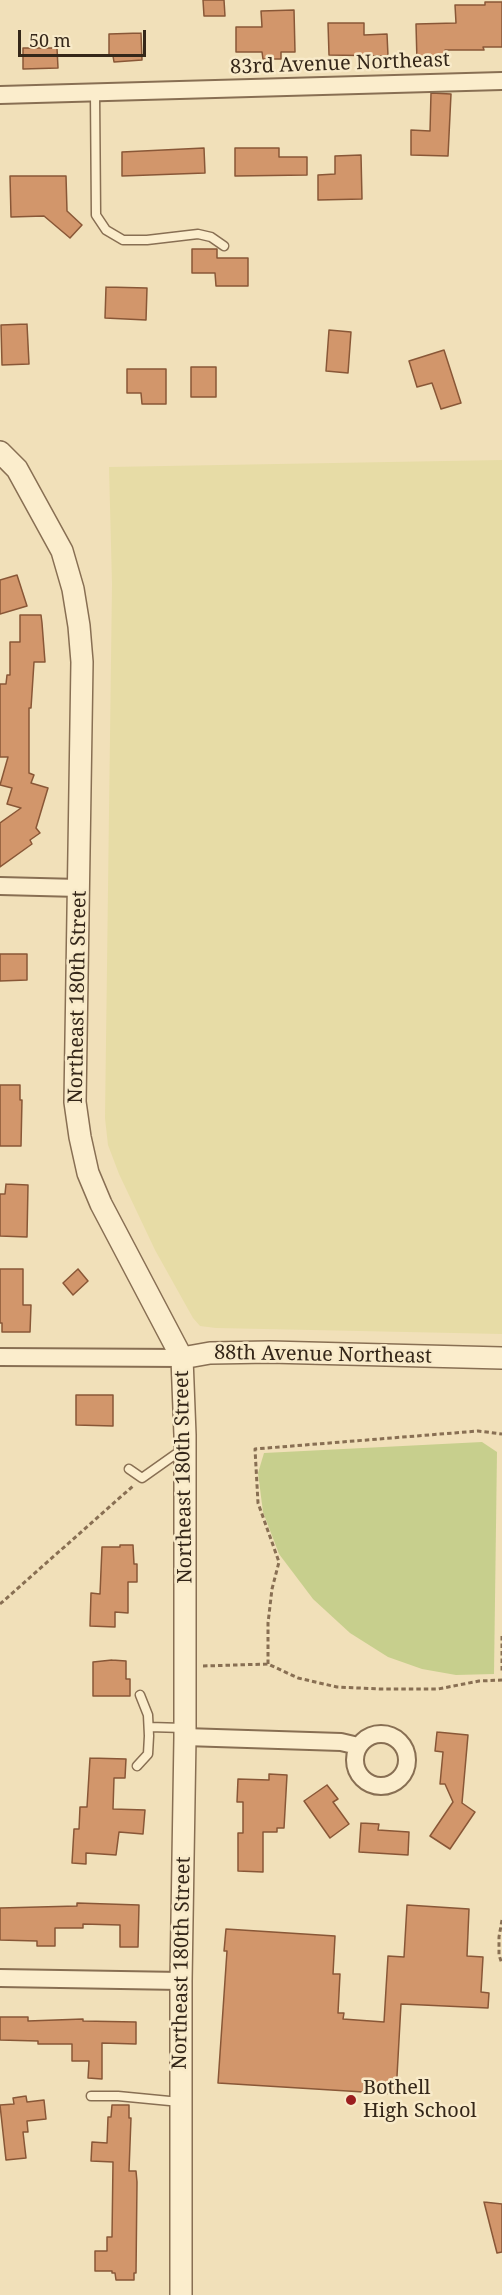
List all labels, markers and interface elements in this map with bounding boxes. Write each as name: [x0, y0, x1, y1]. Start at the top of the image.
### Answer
scale bar: [21, 18, 148, 56]
text: 50 m: [29, 28, 71, 52]
street label: 83rd Avenue Northeast: [230, 48, 450, 80]
street label: Northeast 180th Street: [64, 890, 92, 1104]
street label: 88th Avenue Northeast: [214, 1341, 432, 1369]
street label: Northeast 180th Street: [170, 1370, 198, 1584]
street label: Northeast 180th Street: [168, 1856, 196, 2070]
place label: Bothell High School: [363, 2076, 477, 2123]
marker: Bothell High School: [344, 2093, 358, 2107]

